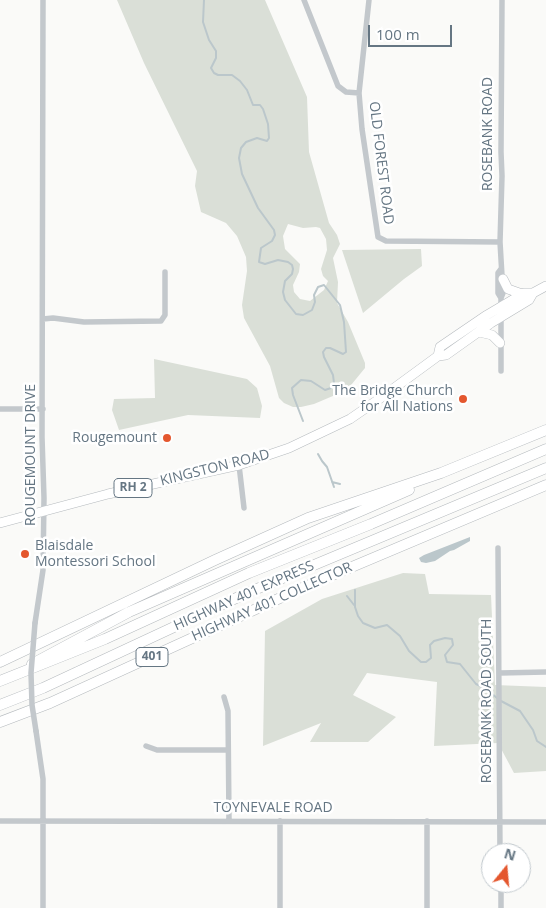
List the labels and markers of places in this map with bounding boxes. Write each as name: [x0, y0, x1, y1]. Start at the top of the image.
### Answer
place label: The Bridge Church for All Nations: [332, 383, 453, 416]
marker: The Bridge Church for All Nations: [457, 393, 469, 405]
place label: Rougemount: [72, 430, 157, 446]
marker: Rougemount: [161, 432, 173, 444]
place label: Blaisdale Montessori School: [35, 538, 155, 570]
marker: Blaisdale Montessori School: [19, 548, 31, 560]

